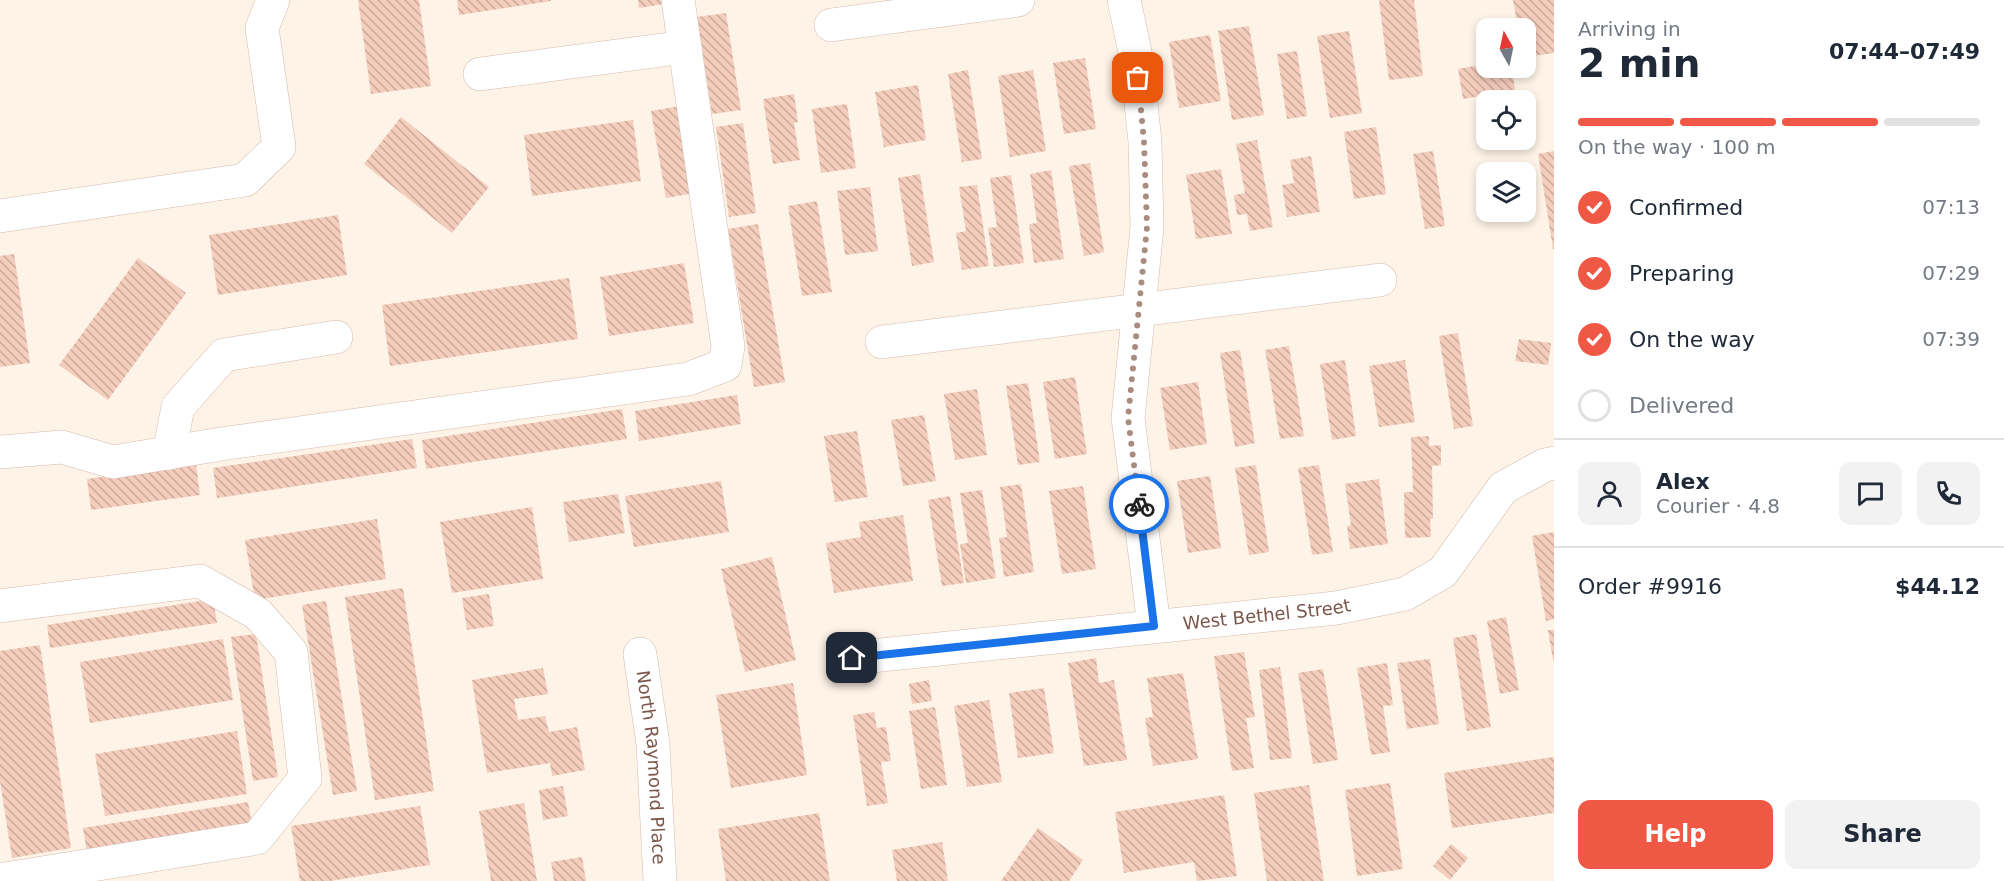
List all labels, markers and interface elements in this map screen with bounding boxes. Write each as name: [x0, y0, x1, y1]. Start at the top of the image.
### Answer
text: Arriving in: [1578, 17, 1681, 41]
north arrow: [1476, 18, 1536, 78]
map controls: [1476, 18, 1536, 222]
text: 07:44–07:49: [1829, 39, 1980, 64]
text: 2 min: [1578, 41, 1700, 86]
pin: [1112, 52, 1163, 103]
icon: bag: [1121, 61, 1154, 94]
button: locate: [1476, 90, 1536, 150]
text: On the way · 100 m: [1578, 135, 1776, 159]
button: layers: [1476, 162, 1536, 222]
icon: check: [1578, 191, 1611, 224]
text: Confirmed: [1629, 195, 1743, 220]
text: 07:13: [1922, 195, 1980, 219]
icon: check: [1578, 257, 1611, 290]
text: Preparing: [1629, 261, 1735, 286]
text: 07:29: [1922, 261, 1980, 285]
icon: check: [1578, 323, 1611, 356]
text: On the way: [1629, 327, 1755, 352]
text: 07:39: [1922, 327, 1980, 351]
text: Delivered: [1629, 393, 1734, 418]
button: person: [1578, 462, 1641, 525]
button: chat: [1839, 462, 1902, 525]
button: phone: [1917, 462, 1980, 525]
text: Alex: [1656, 469, 1710, 494]
courier: [1109, 474, 1169, 534]
icon: bike: [1123, 488, 1156, 521]
text: Courier · 4.8: [1656, 494, 1780, 518]
text: Order #9916: [1578, 574, 1722, 599]
text: $44.12: [1895, 574, 1980, 599]
street label: West Bethel Street: [1182, 594, 1352, 634]
pin: [826, 632, 877, 683]
icon: home: [835, 641, 868, 674]
street label: North Raymond Place: [632, 669, 670, 865]
button: Help: [1578, 800, 1773, 869]
button: Share: [1785, 800, 1980, 869]

